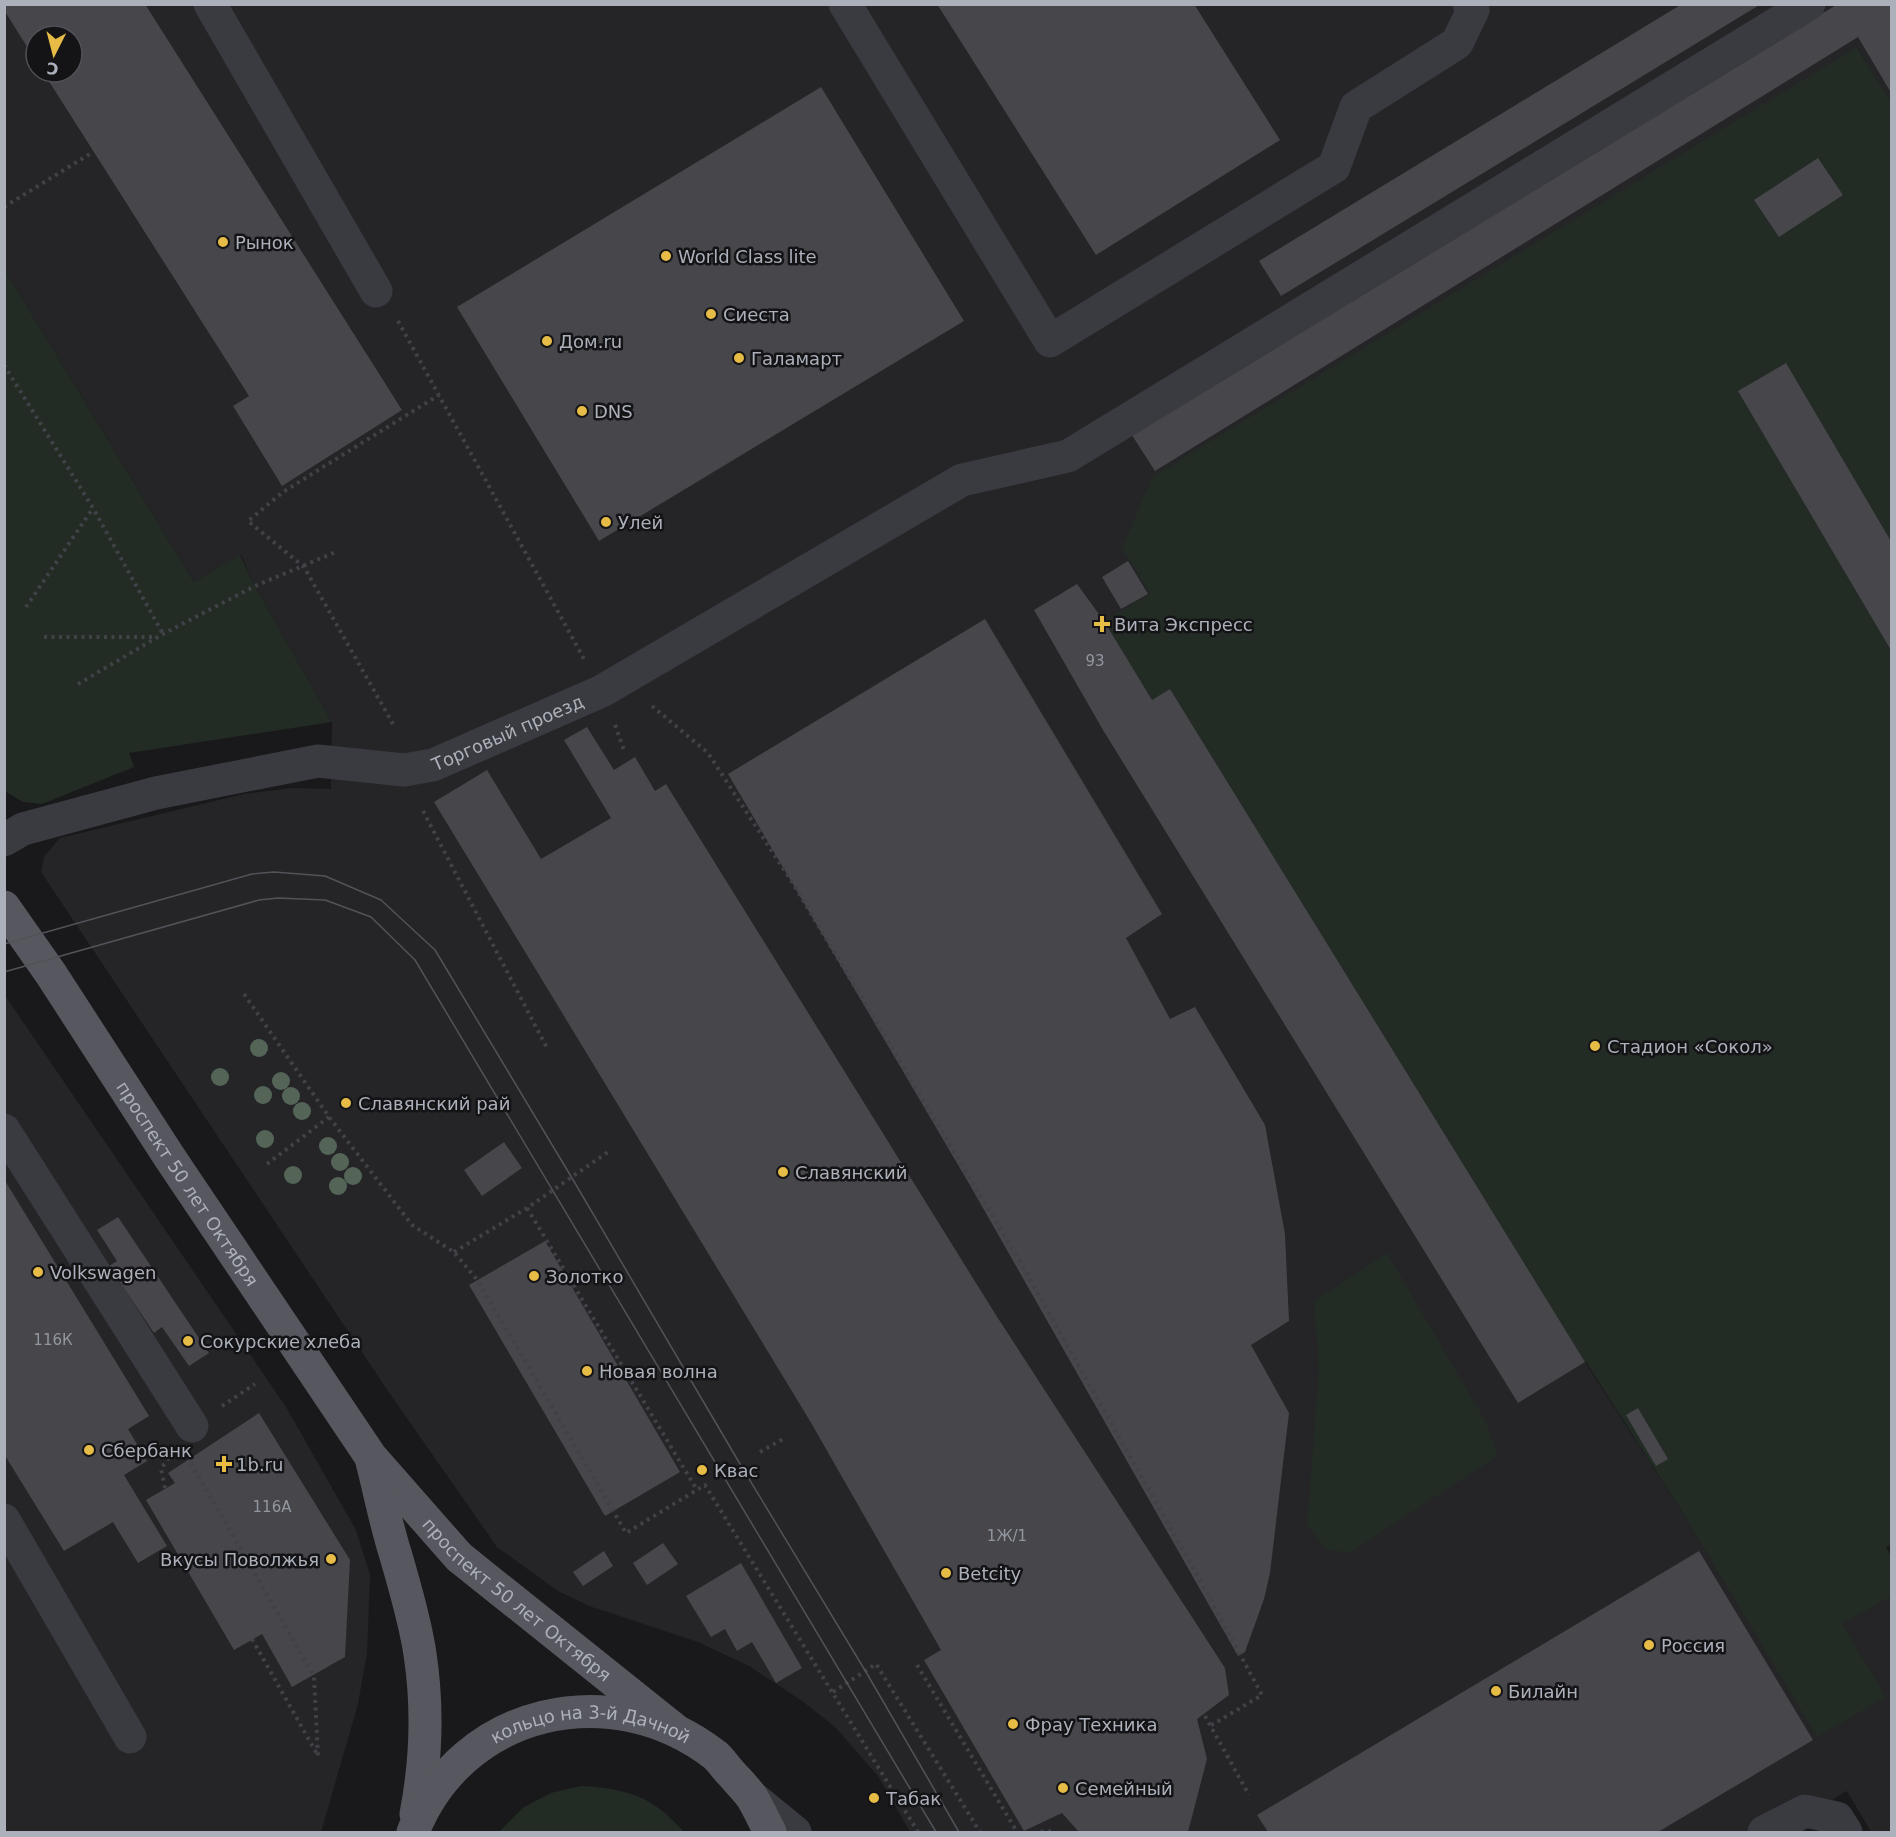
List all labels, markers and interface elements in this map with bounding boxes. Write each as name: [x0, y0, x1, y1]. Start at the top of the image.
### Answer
north arrow: [24, 24, 84, 84]
text: С: [46, 58, 59, 78]
place label: Рынок: [235, 232, 294, 253]
marker: Рынок: [216, 235, 230, 249]
place label: World Class lite: [678, 246, 817, 267]
marker: World Class lite: [659, 249, 673, 263]
place label: Сиеста: [723, 304, 790, 325]
marker: Сиеста: [704, 307, 718, 321]
place label: Дом.ru: [559, 331, 622, 352]
marker: Дом.ru: [540, 334, 554, 348]
place label: Галамарт: [751, 348, 842, 369]
marker: Галамарт: [732, 351, 746, 365]
place label: DNS: [594, 401, 633, 422]
marker: DNS: [575, 404, 589, 418]
place label: Улей: [618, 512, 663, 533]
marker: Улей: [599, 515, 613, 529]
place label: Вита Экспресс: [1114, 614, 1253, 635]
marker: Вита Экспресс: [1095, 617, 1109, 631]
house number: 93: [1085, 652, 1105, 670]
street label: Торговый проезд: [427, 690, 587, 775]
place label: Стадион «Сокол»: [1607, 1036, 1773, 1057]
marker: Стадион «Сокол»: [1588, 1039, 1602, 1053]
street label: проспект 50 лет Октября: [113, 1077, 263, 1290]
place label: Славянский рай: [358, 1093, 510, 1114]
marker: Славянский рай: [339, 1096, 353, 1110]
place label: Славянский: [795, 1162, 907, 1183]
marker: Славянский: [776, 1165, 790, 1179]
place label: Volkswagen: [50, 1262, 156, 1283]
marker: Volkswagen: [31, 1265, 45, 1279]
place label: Золотко: [546, 1266, 623, 1287]
marker: Золотко: [527, 1269, 541, 1283]
house number: 116К: [33, 1331, 73, 1349]
place label: Сокурские хлеба: [200, 1331, 361, 1352]
marker: Сокурские хлеба: [181, 1334, 195, 1348]
place label: Новая волна: [599, 1361, 718, 1382]
marker: Новая волна: [580, 1364, 594, 1378]
place label: Сбербанк: [101, 1440, 192, 1461]
marker: Сбербанк: [82, 1443, 96, 1457]
place label: 1b.ru: [236, 1454, 283, 1475]
marker: 1b.ru: [217, 1457, 231, 1471]
place label: Квас: [714, 1460, 758, 1481]
marker: Квас: [695, 1463, 709, 1477]
house number: 116А: [253, 1498, 292, 1516]
street label: проспект 50 лет Октября: [419, 1513, 616, 1685]
house number: 1Ж/1: [987, 1527, 1027, 1545]
place label: Вкусы Поволжья: [160, 1549, 319, 1570]
marker: Вкусы Поволжья: [324, 1552, 338, 1566]
place label: Betcity: [958, 1563, 1021, 1584]
marker: Betcity: [939, 1566, 953, 1580]
place label: Россия: [1661, 1635, 1725, 1656]
marker: Россия: [1642, 1638, 1656, 1652]
place label: Билайн: [1508, 1681, 1578, 1702]
marker: Билайн: [1489, 1684, 1503, 1698]
text: кольцо на 3-й Дачной: [486, 1701, 694, 1747]
place label: Фрау Техника: [1025, 1714, 1157, 1735]
marker: Фрау Техника: [1006, 1717, 1020, 1731]
street label: кольцо на 3-й Дачной: [487, 1732, 695, 1754]
place label: Семейный: [1075, 1778, 1173, 1799]
marker: Семейный: [1056, 1781, 1070, 1795]
place label: Табак: [885, 1788, 941, 1809]
marker: Табак: [867, 1791, 881, 1805]

